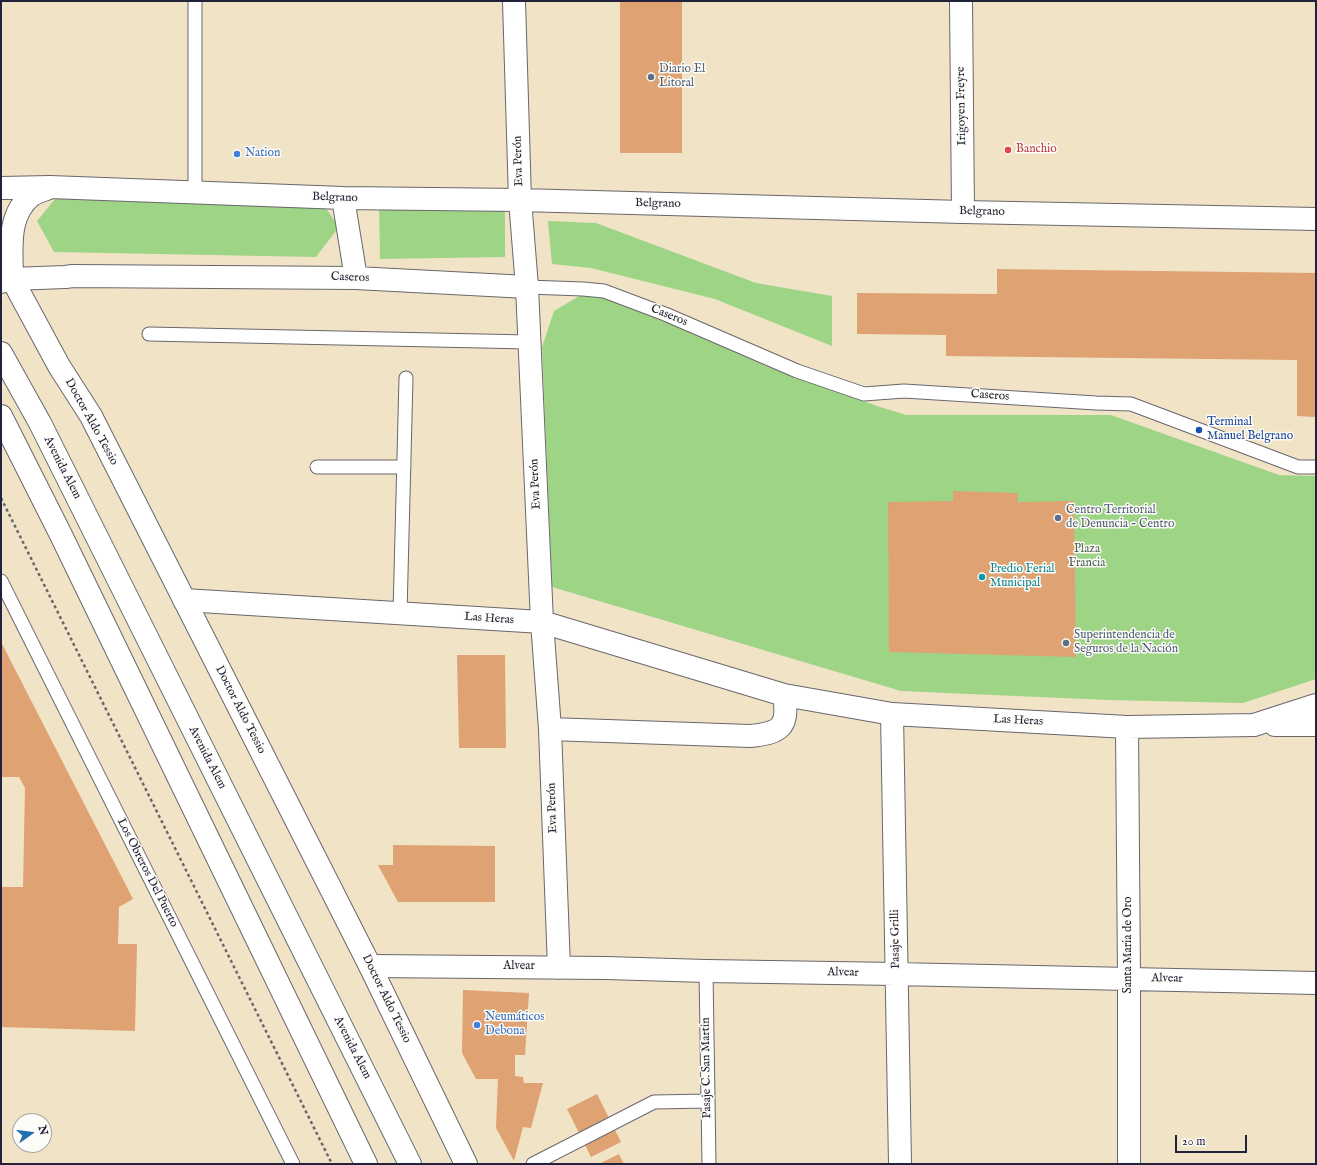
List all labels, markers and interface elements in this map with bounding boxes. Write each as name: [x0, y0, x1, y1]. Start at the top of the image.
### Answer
place label: Diario El Litoral: [659, 63, 705, 91]
street label: Irigoyen Freyre: [954, 66, 970, 146]
marker: Diario El Litoral: [646, 72, 656, 82]
street label: Eva Perón: [511, 135, 527, 187]
place label: Banchio: [1016, 143, 1057, 157]
marker: Banchio: [1003, 145, 1013, 155]
place label: Nation: [245, 147, 280, 161]
marker: Nation: [232, 149, 242, 159]
street label: Belgrano: [312, 190, 358, 206]
street label: Belgrano: [635, 196, 681, 212]
street label: Belgrano: [959, 204, 1005, 220]
street label: Caseros: [330, 270, 370, 286]
street label: Caseros: [648, 302, 690, 330]
street label: Doctor Aldo Tessio: [61, 376, 121, 468]
street label: Caseros: [970, 387, 1010, 405]
place label: Terminal Manuel Belgrano: [1207, 416, 1293, 444]
marker: Terminal Manuel Belgrano: [1194, 425, 1204, 435]
street label: Avenida Alem: [40, 434, 84, 502]
street label: Eva Perón: [527, 458, 545, 510]
place label: Centro Territorial de Denuncia - Centro: [1066, 504, 1174, 532]
marker: Centro Territorial de Denuncia - Centro: [1053, 513, 1063, 523]
park label: Plaza Francia: [1069, 543, 1105, 571]
place label: Predio Ferial Municipal: [990, 563, 1055, 591]
marker: Predio Ferial Municipal: [977, 572, 987, 582]
street label: Las Heras: [464, 610, 514, 628]
place label: Superintendencia de Seguros de la Nación: [1074, 629, 1178, 657]
marker: Superintendencia de Seguros de la Nación: [1061, 638, 1071, 648]
street label: Doctor Aldo Tessio: [212, 664, 268, 756]
street label: Las Heras: [993, 713, 1043, 729]
street label: Avenida Alem: [185, 724, 229, 792]
street label: Eva Perón: [545, 782, 561, 834]
street label: Los Obreros Del Puerto: [113, 816, 181, 930]
street label: Santa Maria de Oro: [1122, 897, 1136, 993]
street label: Pasaje Grilli: [888, 909, 904, 969]
street label: Doctor Aldo Tessio: [358, 952, 414, 1046]
street label: Alvear: [503, 960, 535, 974]
street label: Alvear: [827, 966, 859, 980]
street label: Alvear: [1151, 972, 1183, 986]
place label: Neumáticos Debona: [485, 1011, 544, 1039]
street label: Avenida Alem: [330, 1014, 374, 1082]
street label: Pasaje C. San Martin: [699, 1017, 715, 1119]
marker: Neumáticos Debona: [472, 1020, 482, 1030]
north arrow: [12, 1113, 52, 1153]
text: N: [35, 1124, 51, 1137]
scale bar: [1177, 1127, 1249, 1153]
text: 20 m: [1182, 1134, 1205, 1149]

